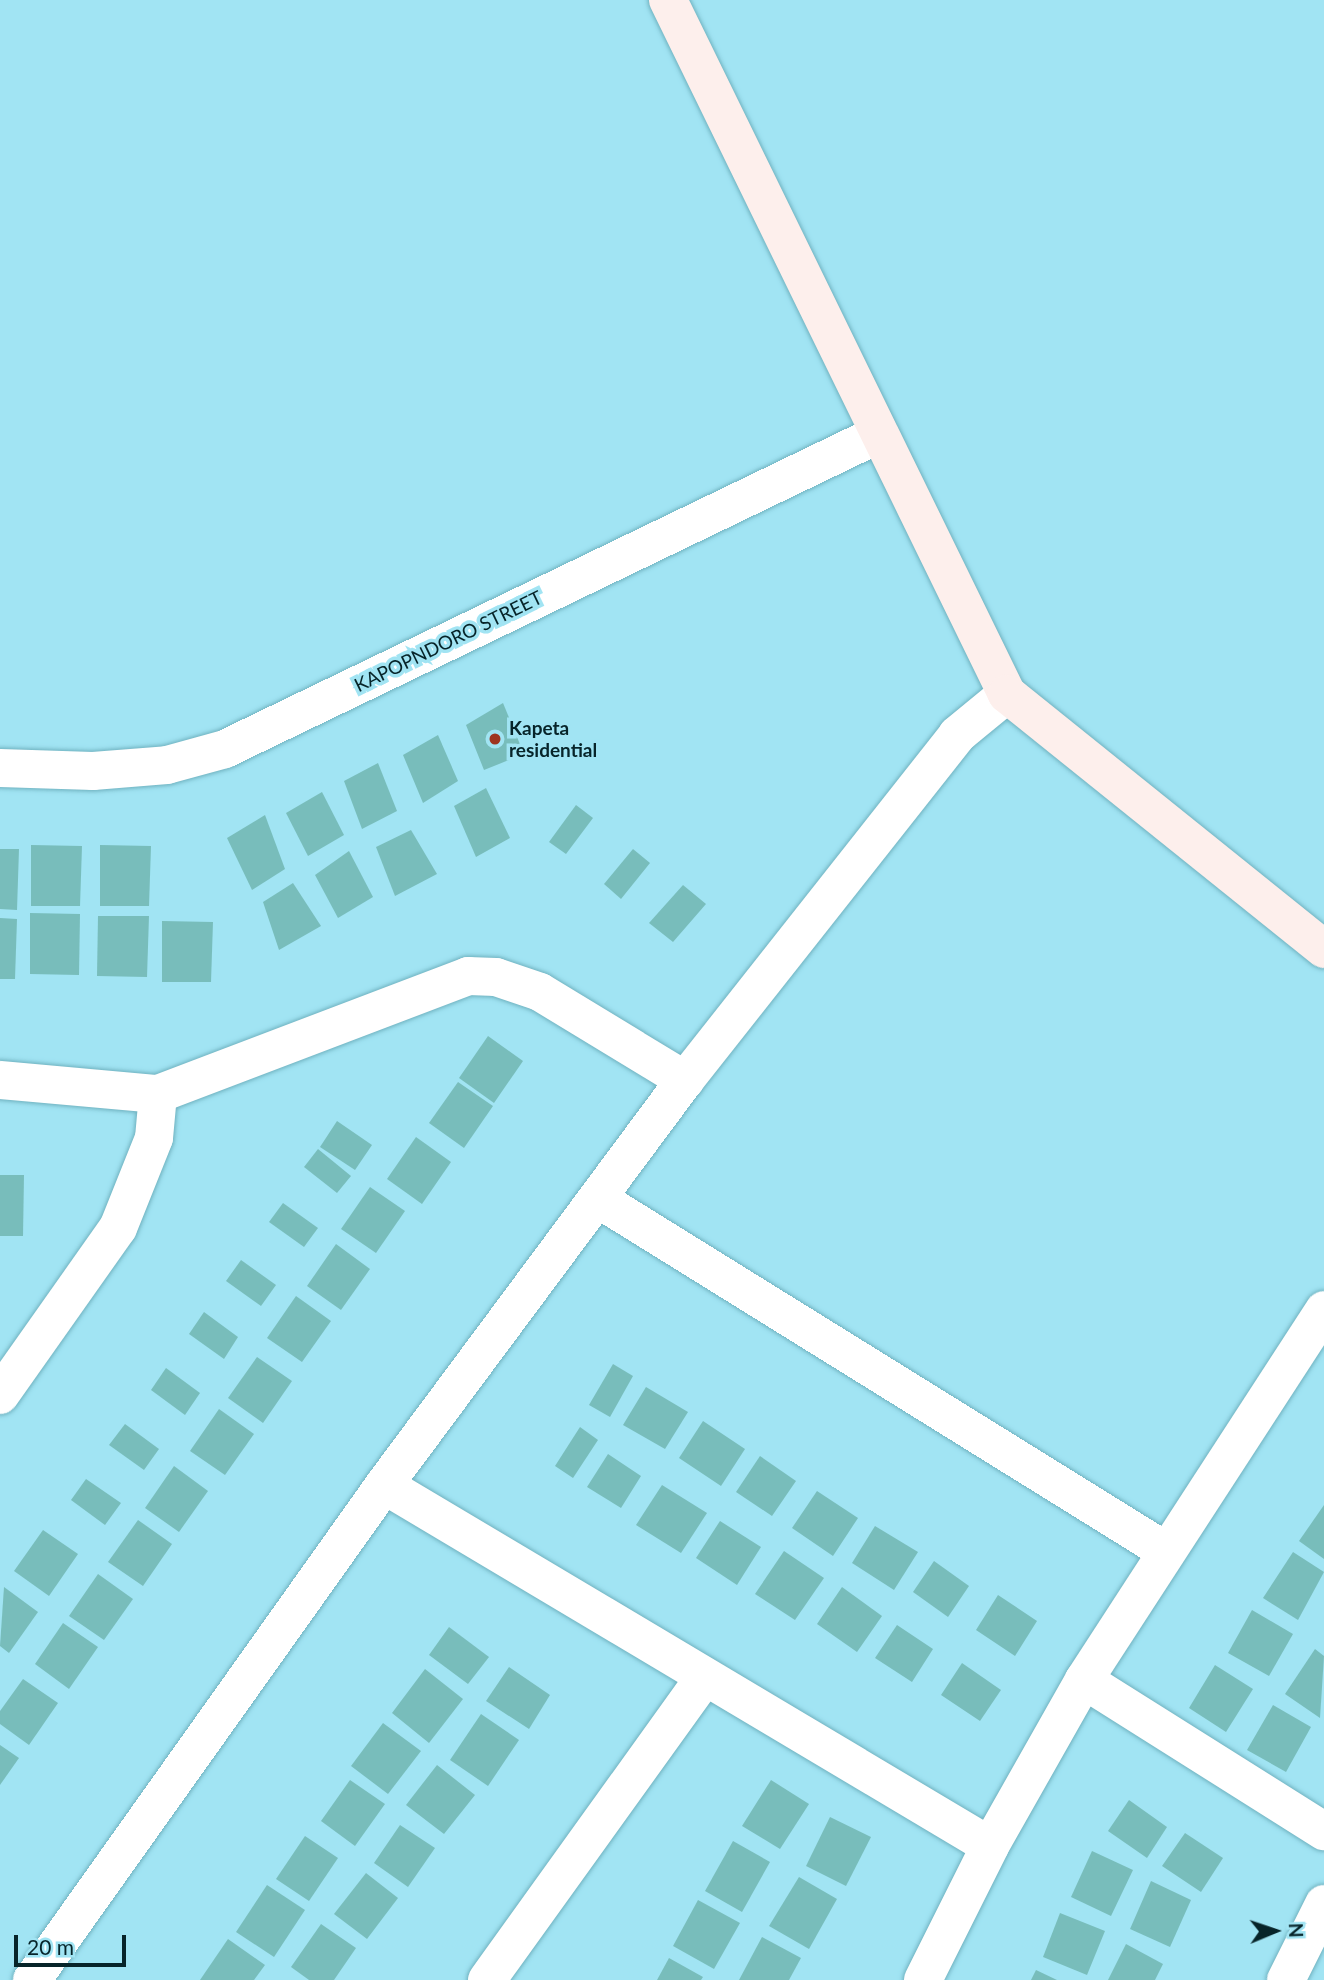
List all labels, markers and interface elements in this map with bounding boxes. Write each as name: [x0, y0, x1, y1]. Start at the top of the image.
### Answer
street label: KAPOPNDORO STREET: [350, 586, 546, 696]
place label: Kapeta residential: [509, 717, 597, 761]
marker: Kapeta residential: [487, 731, 503, 747]
north arrow: [1240, 1896, 1310, 1966]
scale bar: [18, 1920, 130, 1964]
text: N: [1285, 1923, 1308, 1938]
text: 20 m: [27, 1934, 74, 1959]

